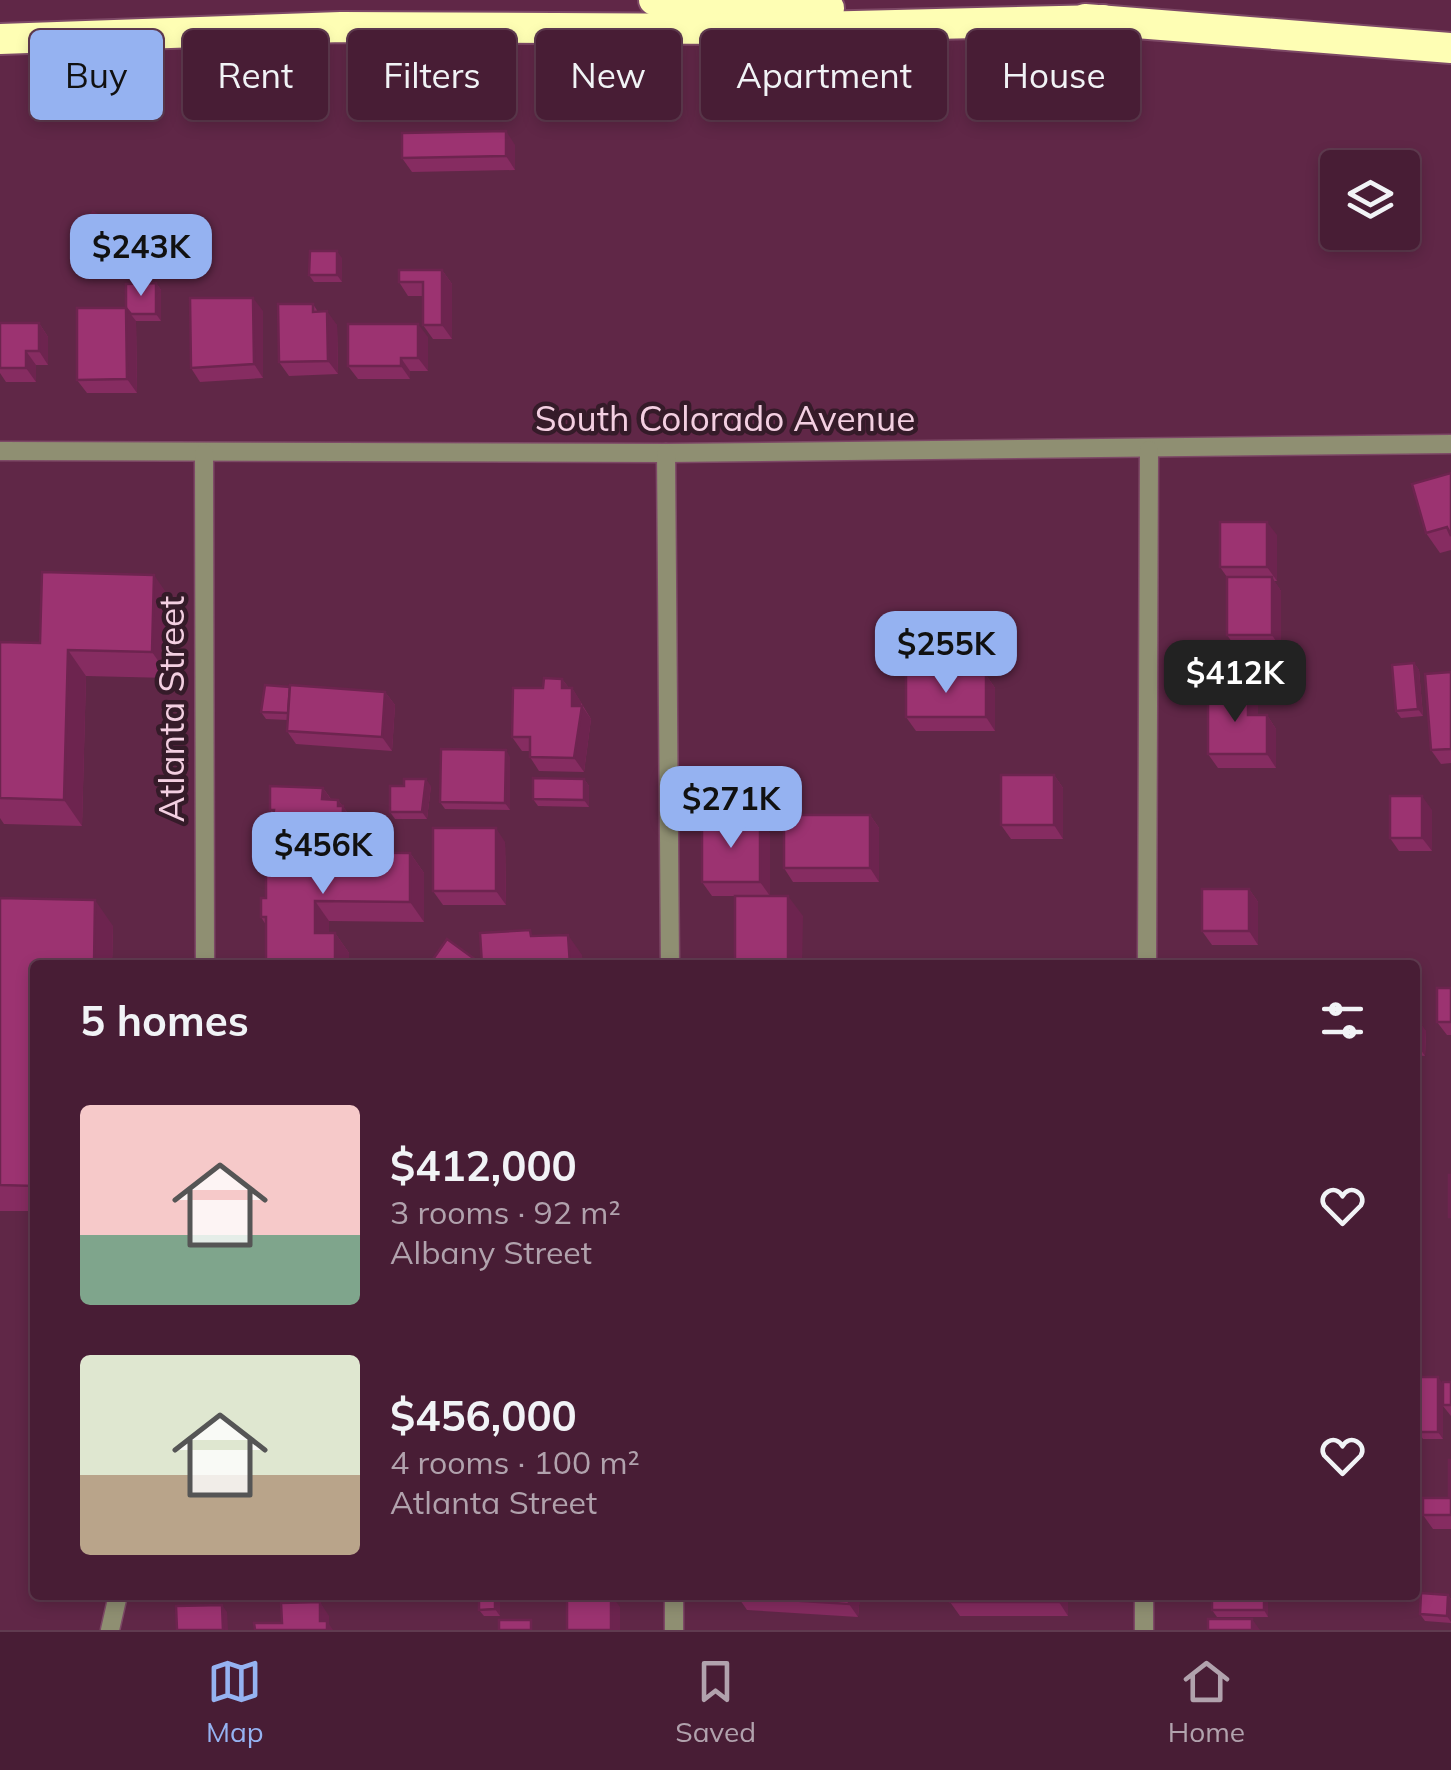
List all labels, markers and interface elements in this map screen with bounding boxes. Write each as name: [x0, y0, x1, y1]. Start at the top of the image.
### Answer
chip: Buy: [30, 30, 163, 120]
chip: Rent: [183, 30, 328, 120]
chip: Filters: [348, 30, 516, 120]
chip: New: [536, 30, 681, 120]
chip: Apartment: [701, 30, 947, 120]
chip: House: [967, 30, 1140, 120]
map controls: [1320, 150, 1420, 250]
button: layers: [1320, 150, 1420, 250]
pin: $243K: [71, 214, 211, 299]
text: $243K: [92, 226, 190, 266]
street label: South Colorado Avenue: [535, 396, 915, 440]
street label: Atlanta Street: [149, 596, 193, 822]
pin: $255K: [876, 611, 1016, 696]
text: $255K: [897, 623, 995, 663]
pin: $412K: [1165, 640, 1305, 725]
text: $412K: [1186, 652, 1284, 692]
pin: $271K: [661, 766, 801, 851]
text: $271K: [682, 778, 780, 818]
pin: $456K: [253, 812, 393, 897]
text: $456K: [274, 824, 372, 864]
icon: filters: [1315, 993, 1370, 1048]
text: 5 homes: [80, 994, 249, 1047]
text: $412,000: [390, 1139, 577, 1192]
icon: home: [160, 1145, 280, 1265]
icon: heart: [1315, 1178, 1370, 1233]
text: 3 rooms · 92 m²: [390, 1192, 621, 1232]
text: Albany Street: [390, 1232, 592, 1272]
text: $456,000: [390, 1389, 577, 1442]
icon: home: [160, 1395, 280, 1515]
icon: heart: [1315, 1428, 1370, 1483]
text: 4 rooms · 100 m²: [390, 1442, 640, 1482]
text: Atlanta Street: [390, 1482, 597, 1522]
tab: Map: [206, 1654, 264, 1749]
tab: Saved: [675, 1654, 756, 1749]
tab: Home: [1168, 1654, 1245, 1749]

